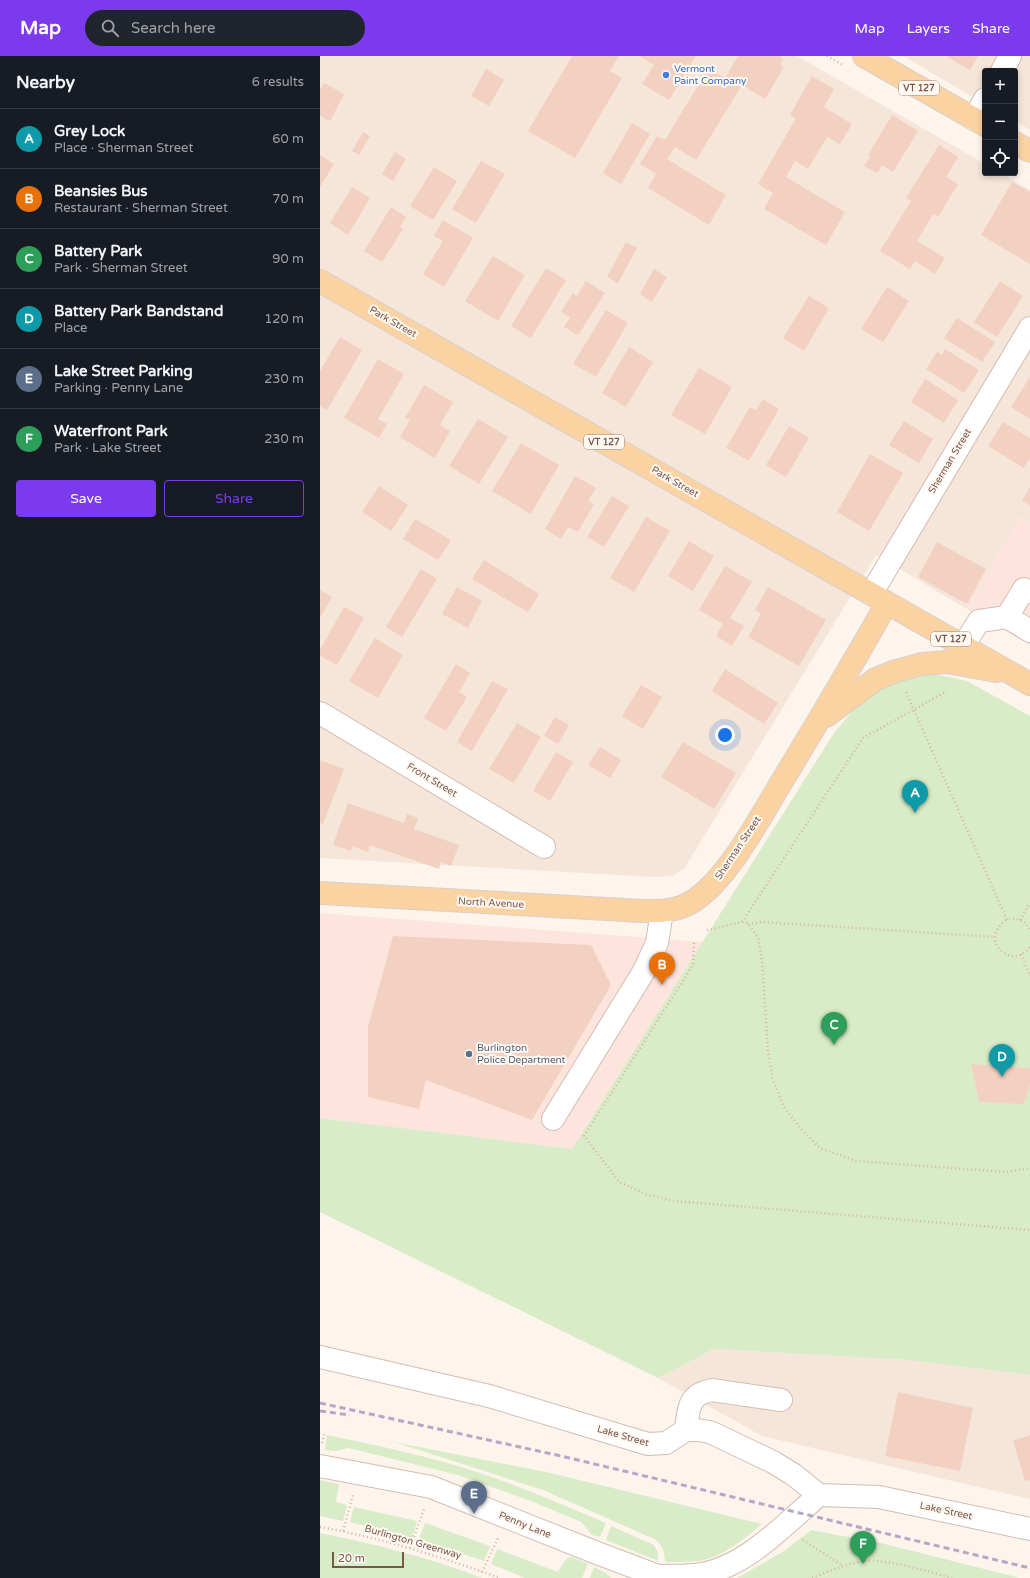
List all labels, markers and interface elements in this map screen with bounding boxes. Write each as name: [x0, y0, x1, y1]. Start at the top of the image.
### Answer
search box: [85, 10, 365, 46]
text: Map: [20, 17, 61, 39]
icon: search: [99, 17, 121, 39]
text: Search here: [131, 19, 215, 37]
text: Map: [855, 20, 885, 37]
text: Layers: [907, 20, 950, 37]
text: Share: [972, 20, 1010, 37]
place label: Vermont Paint Company: [674, 63, 747, 87]
map controls: [982, 68, 1018, 176]
button: +: [982, 68, 1018, 104]
marker: Vermont Paint Company: [661, 70, 671, 80]
text: Nearby: [16, 72, 75, 93]
text: 6 results: [252, 74, 304, 90]
road number: VT 127: [899, 81, 939, 95]
button: −: [982, 104, 1018, 140]
text: Grey Lock: [54, 122, 125, 140]
text: A: [24, 131, 34, 147]
text: 60 m: [272, 131, 304, 147]
text: Place · Sherman Street: [54, 140, 193, 156]
button: locate: [982, 140, 1018, 176]
text: Beansies Bus: [54, 182, 148, 200]
text: B: [24, 191, 34, 207]
text: 70 m: [272, 191, 304, 207]
text: Restaurant · Sherman Street: [54, 200, 228, 216]
text: Battery Park: [54, 242, 142, 260]
text: C: [24, 251, 34, 267]
text: 90 m: [272, 251, 304, 267]
text: Park · Sherman Street: [54, 260, 188, 276]
text: Battery Park Bandstand: [54, 302, 223, 320]
street label: Park Street: [367, 304, 419, 340]
text: D: [24, 311, 34, 327]
text: 120 m: [264, 311, 304, 327]
text: Place: [54, 320, 87, 336]
text: Lake Street Parking: [54, 362, 193, 380]
text: E: [25, 371, 33, 387]
text: 230 m: [264, 371, 304, 387]
text: Parking · Penny Lane: [54, 380, 183, 396]
text: Waterfront Park: [54, 422, 168, 440]
street label: Sherman Street: [926, 426, 974, 496]
text: F: [25, 431, 33, 447]
text: 230 m: [264, 431, 304, 447]
road number: VT 127: [584, 435, 624, 449]
text: Park · Lake Street: [54, 440, 162, 456]
street label: Park Street: [649, 464, 701, 500]
button: Save: [16, 480, 156, 517]
button: Share: [164, 480, 304, 517]
road number: VT 127: [931, 632, 971, 646]
your location: [715, 725, 735, 745]
street label: Front Street: [405, 760, 459, 800]
pin: A: [902, 780, 928, 813]
street label: Sherman Street: [712, 814, 764, 882]
street label: North Avenue: [458, 895, 525, 911]
pin: B: [649, 952, 675, 985]
pin: C: [821, 1012, 847, 1045]
place label: Burlington Police Department: [477, 1042, 566, 1066]
pin: D: [989, 1044, 1015, 1077]
marker: Burlington Police Department: [464, 1049, 474, 1059]
street label: Lake Street: [596, 1423, 651, 1449]
pin: E: [461, 1481, 487, 1514]
street label: Lake Street: [919, 1500, 974, 1522]
street label: Penny Lane: [497, 1509, 553, 1541]
street label: Burlington Greenway: [363, 1522, 463, 1562]
pin: F: [850, 1531, 876, 1564]
scale bar: [332, 1550, 404, 1569]
text: 20 m: [338, 1552, 365, 1565]

